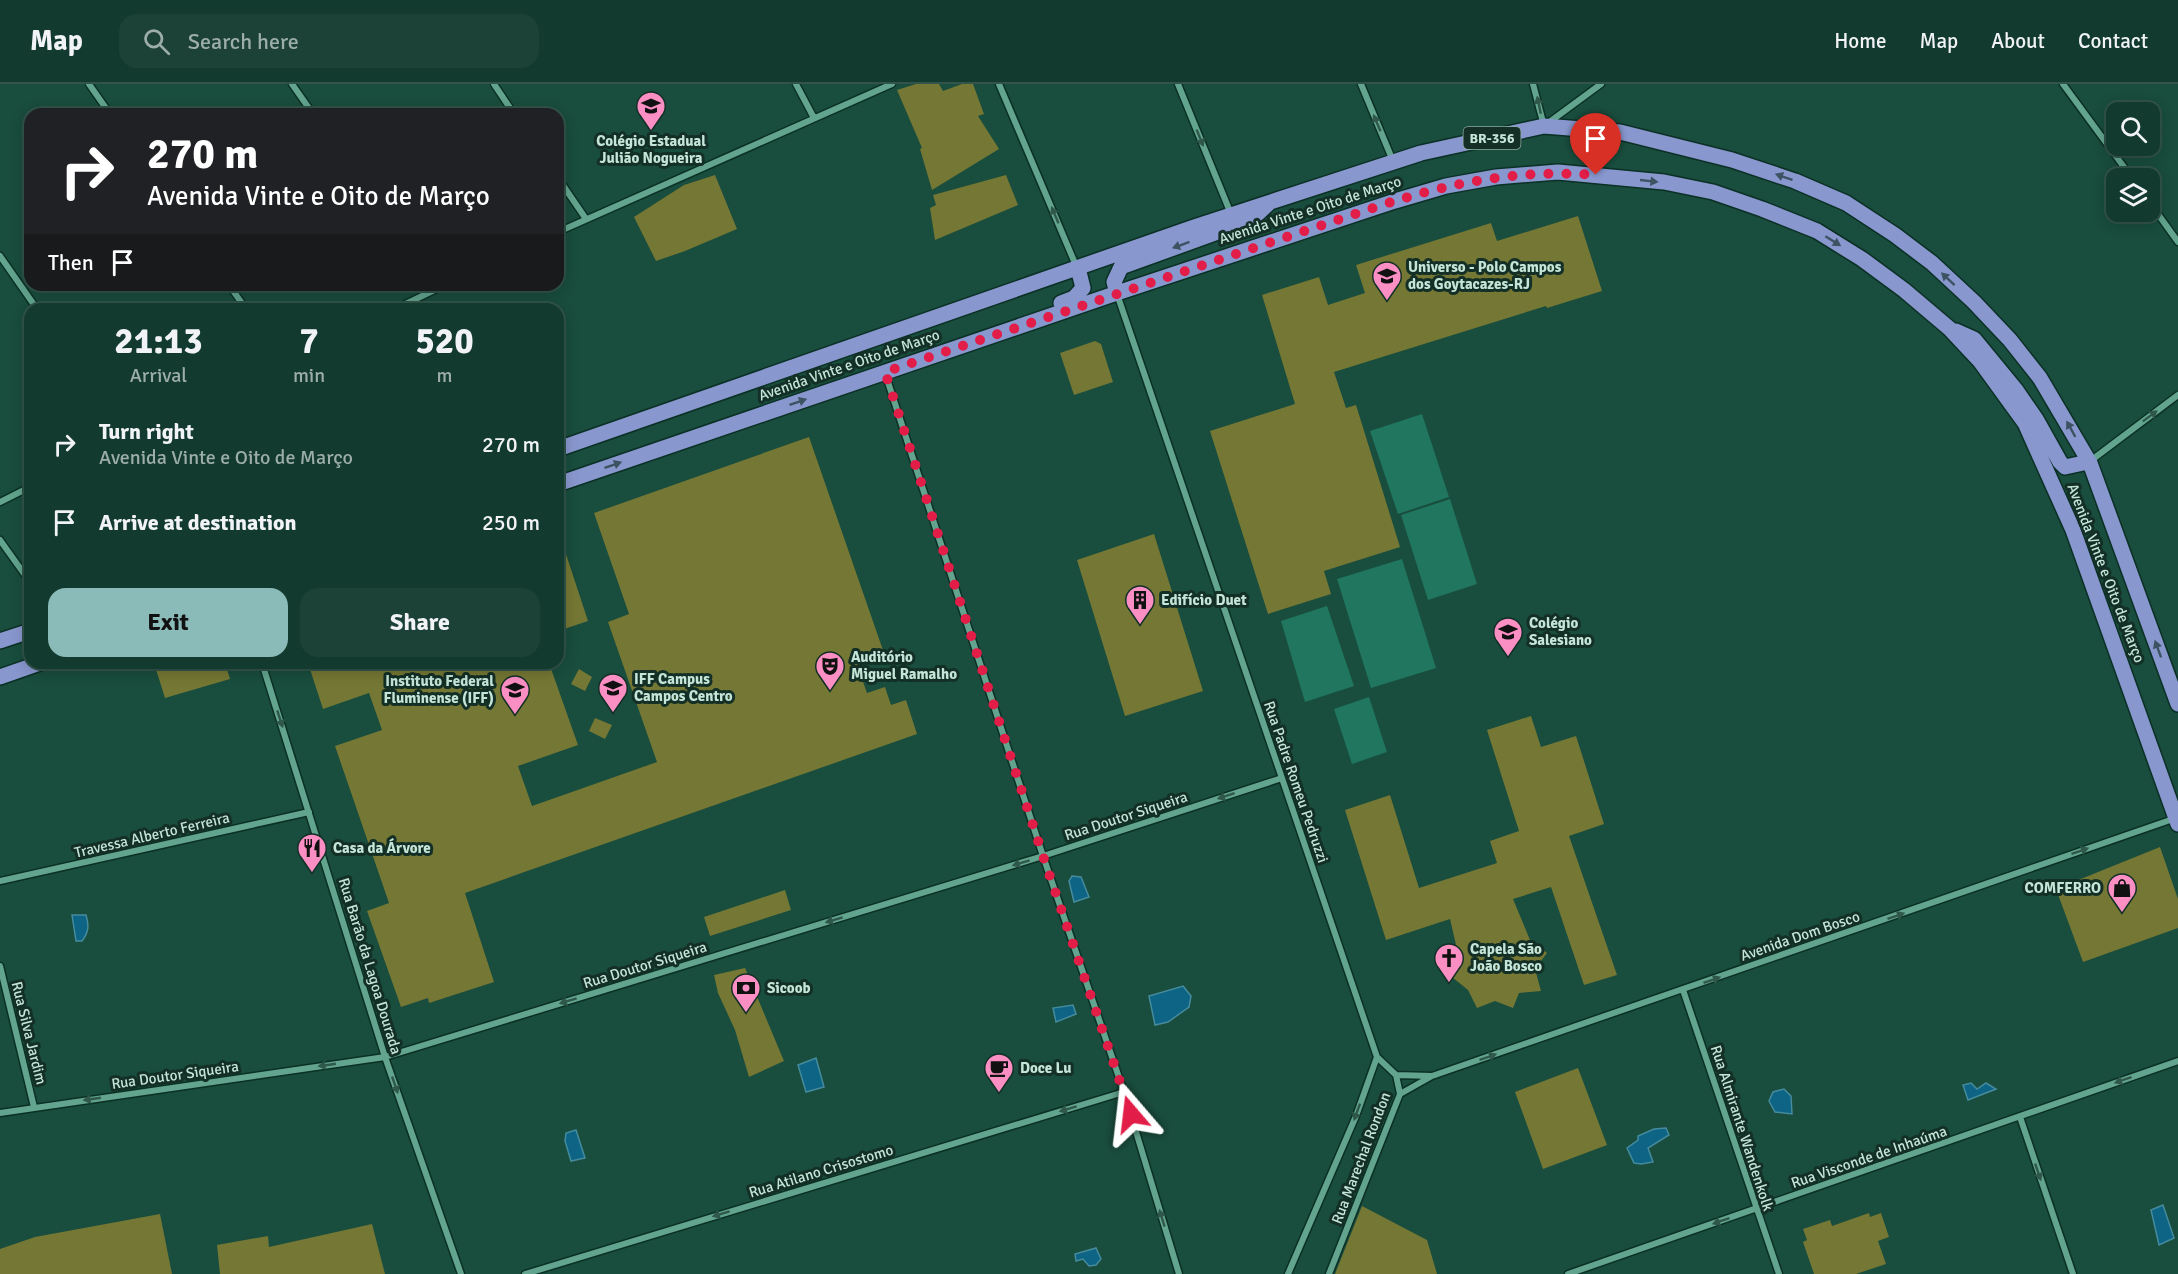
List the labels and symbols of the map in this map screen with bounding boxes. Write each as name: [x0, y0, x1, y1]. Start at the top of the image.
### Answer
school or university icon: Colégio Estadual Julião Nogueira: [635, 90, 667, 132]
one-way arrow: [1534, 96, 1544, 114]
one-way arrow: [1372, 113, 1382, 131]
pin: [1570, 113, 1621, 175]
road number: BR-356: [1464, 127, 1520, 149]
one-way arrow: [1196, 129, 1205, 147]
place label: Colégio Estadual Julião Nogueira: [596, 132, 706, 167]
street label: Avenida Vinte e Oito de Março: [1217, 172, 1403, 248]
one-way arrow: [1775, 172, 1793, 182]
one-way arrow: [1640, 176, 1659, 185]
one-way arrow: [1050, 206, 1059, 223]
one-way arrow: [1825, 236, 1842, 247]
one-way arrow: [1172, 241, 1190, 251]
place label: Universo - Polo Campos dos Goytacazes-RJ: [1408, 258, 1562, 293]
school or university icon: Universo - Polo Campos dos Goytacazes-RJ: [1371, 260, 1403, 302]
one-way arrow: [1942, 272, 1956, 286]
street label: Avenida Vinte e Oito de Março: [756, 325, 942, 405]
one-way arrow: [789, 396, 807, 406]
one-way arrow: [2142, 410, 2158, 422]
one-way arrow: [2066, 420, 2076, 437]
one-way arrow: [604, 460, 622, 469]
street label: Avenida Vinte e Oito de Março: [2063, 481, 2149, 665]
building icon: Edifício Duet: [1124, 584, 1156, 626]
place label: Edifício Duet: [1161, 591, 1247, 609]
place label: Colégio Salesiano: [1529, 614, 1592, 649]
school or university icon: Colégio Salesiano: [1492, 616, 1524, 658]
one-way arrow: [2153, 640, 2163, 658]
place label: Auditório Miguel Ramalho: [851, 648, 957, 683]
theatre icon: Auditório Miguel Ramalho: [814, 650, 846, 692]
place label: IFF Campus Campos Centro: [634, 670, 733, 705]
place label: Instituto Federal Fluminense (IFF): [383, 672, 494, 707]
school or university icon: IFF Campus Campos Centro: [597, 672, 629, 714]
school or university icon: Instituto Federal Fluminense (IFF): [499, 674, 531, 716]
street label: Rua Padre Romeu Pedruzzi: [1260, 699, 1332, 865]
one-way arrow: [275, 710, 285, 728]
street label: Rua Doutor Siqueira: [1062, 788, 1190, 844]
one-way arrow: [1217, 792, 1235, 801]
street label: Travessa Alberto Ferreira: [73, 808, 231, 862]
restaurant icon: Casa da Árvore: [296, 832, 328, 874]
place label: Casa da Árvore: [333, 838, 431, 857]
one-way arrow: [2071, 846, 2089, 856]
one-way arrow: [1012, 859, 1030, 868]
shop icon: COMFERRO: [2106, 872, 2138, 914]
street label: Rua Barão da Lagoa Dourada: [335, 876, 405, 1056]
place label: COMFERRO: [2025, 879, 2101, 897]
street label: Avenida Dom Bosco: [1738, 907, 1862, 965]
one-way arrow: [1887, 910, 1905, 920]
one-way arrow: [825, 915, 843, 925]
street label: Rua Doutor Siqueira: [581, 938, 709, 992]
place label: Capela São João Bosco: [1470, 940, 1542, 975]
church icon: Capela São João Bosco: [1433, 942, 1465, 984]
bank icon: Sicoob: [730, 972, 762, 1014]
one-way arrow: [1703, 974, 1721, 984]
place label: Sicoob: [767, 979, 811, 997]
street label: Rua Silva Jardim: [8, 980, 50, 1086]
one-way arrow: [558, 997, 576, 1006]
street label: Rua Almirante Wandenkolk: [1707, 1043, 1777, 1213]
cafe icon: Doce Lu: [983, 1052, 1015, 1094]
one-way arrow: [1479, 1052, 1497, 1062]
street label: Rua Doutor Siqueira: [110, 1057, 240, 1093]
place label: Doce Lu: [1020, 1059, 1072, 1077]
one-way arrow: [317, 1060, 336, 1070]
one-way arrow: [390, 1076, 400, 1094]
one-way arrow: [2114, 1076, 2132, 1086]
position arrow: [1099, 1082, 1163, 1146]
street label: Rua Marechal Rondon: [1328, 1090, 1394, 1226]
one-way arrow: [83, 1094, 102, 1103]
one-way arrow: [1352, 1103, 1362, 1121]
one-way arrow: [1059, 1105, 1077, 1114]
street label: Rua Visconde de Inhaúma: [1789, 1122, 1949, 1192]
street label: Rua Atilano Crisostomo: [747, 1140, 896, 1202]
one-way arrow: [2034, 1163, 2044, 1181]
one-way arrow: [1157, 1209, 1166, 1227]
one-way arrow: [712, 1210, 730, 1219]
one-way arrow: [1712, 1217, 1730, 1227]

